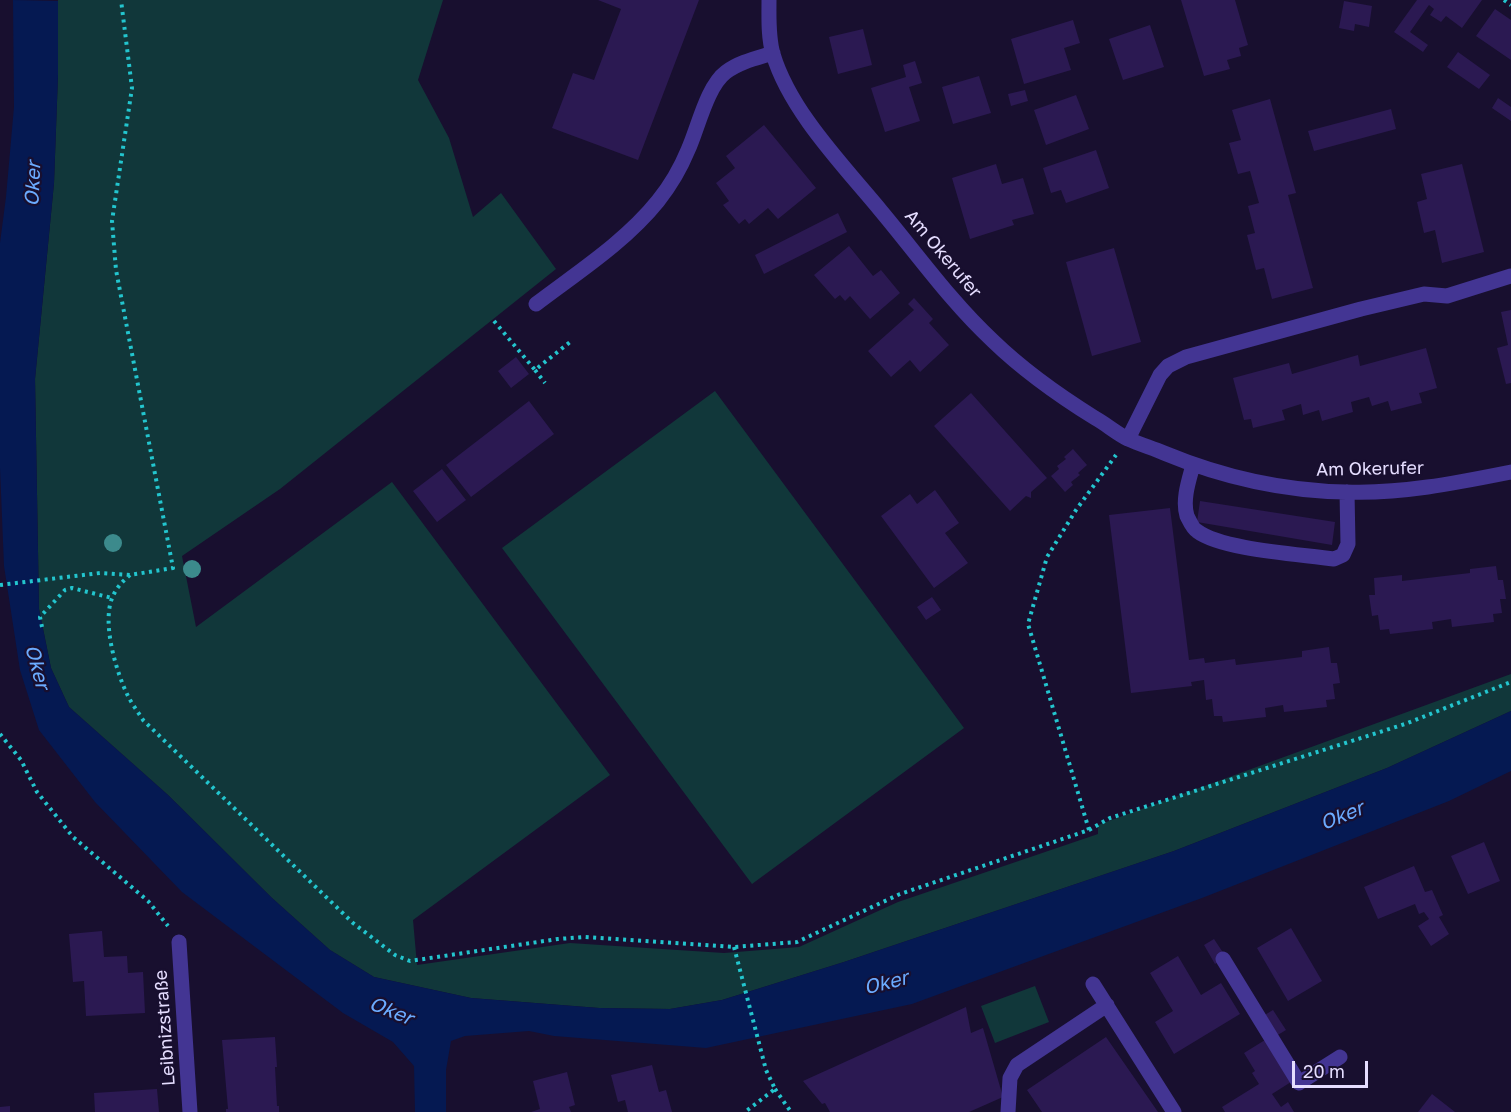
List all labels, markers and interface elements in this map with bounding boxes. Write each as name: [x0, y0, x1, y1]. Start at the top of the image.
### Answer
water label: Oker: [20, 161, 46, 207]
street label: Am Okerufer: [900, 206, 986, 302]
street label: Am Okerufer: [1316, 457, 1424, 481]
water label: Oker: [20, 642, 54, 692]
water label: Oker: [1317, 796, 1367, 836]
water label: Oker: [861, 966, 911, 1000]
street label: Leibnizstraße: [150, 969, 180, 1087]
water label: Oker: [366, 991, 416, 1031]
scale bar: [1295, 1049, 1372, 1087]
text: 20 m: [1303, 1060, 1345, 1082]

